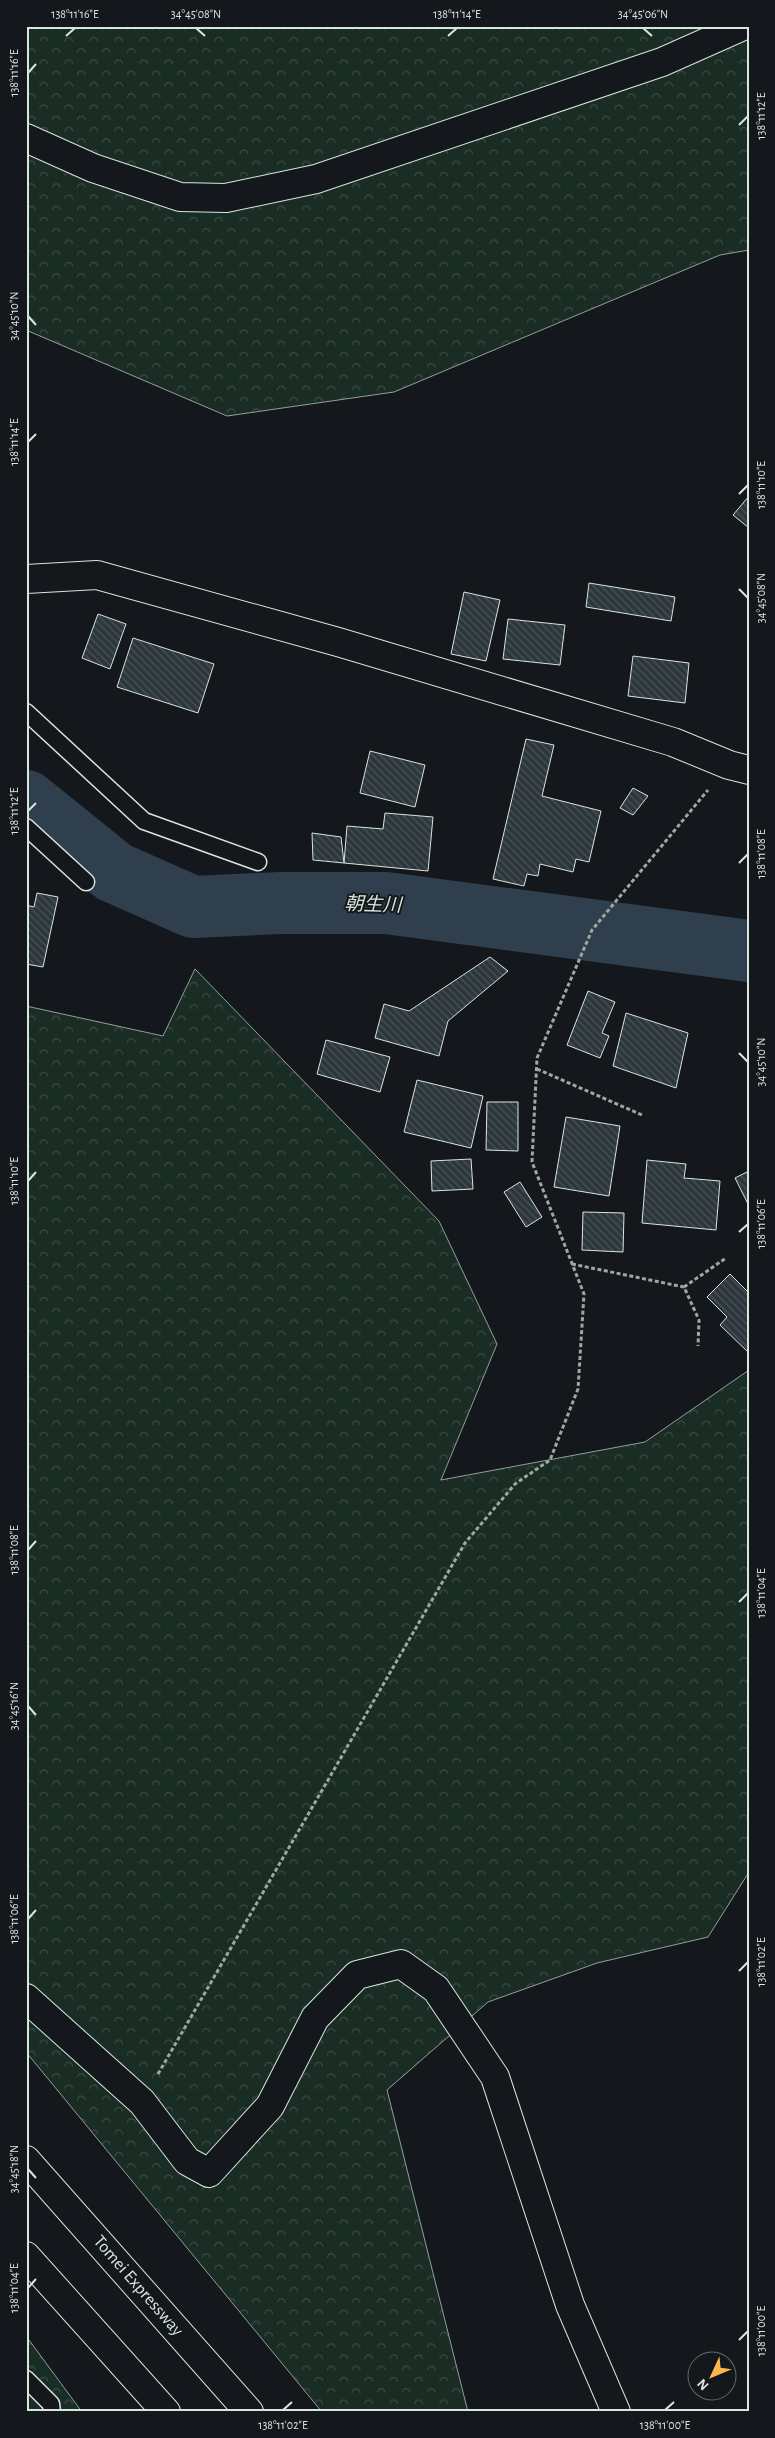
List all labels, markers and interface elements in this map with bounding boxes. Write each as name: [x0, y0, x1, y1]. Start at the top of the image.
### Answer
text: 138°11'16"E: [51, 8, 99, 20]
text: 34°45'08"N: [171, 8, 221, 20]
text: 138°11'14"E: [433, 8, 481, 20]
text: 34°45'06"N: [618, 8, 668, 20]
text: 138°11'16"E: [8, 49, 20, 97]
text: 138°11'12"E: [755, 92, 767, 140]
text: 34°45'10"N: [8, 291, 20, 341]
text: 138°11'14"E: [8, 418, 20, 466]
text: 138°11'10"E: [755, 461, 767, 509]
text: 34°45'08"N: [755, 573, 767, 623]
text: 138°11'12"E: [8, 787, 20, 835]
text: 138°11'08"E: [755, 829, 767, 879]
water label: 朝生川: [344, 894, 404, 916]
text: 34°45'10"N: [755, 1037, 767, 1087]
text: 138°11'10"E: [8, 1157, 20, 1205]
text: 138°11'06"E: [755, 1199, 767, 1249]
text: 138°11'08"E: [8, 1525, 20, 1575]
text: 138°11'04"E: [755, 1568, 767, 1618]
text: 34°45'16"N: [8, 1682, 20, 1730]
text: 138°11'06"E: [8, 1894, 20, 1944]
text: 138°11'02"E: [755, 1937, 767, 1987]
text: 34°45'18"N: [8, 2145, 20, 2193]
street label: Tomei Expressway: [90, 2232, 187, 2340]
text: 138°11'04"E: [8, 2263, 20, 2313]
text: 138°11'00"E: [755, 2306, 767, 2356]
north arrow: [688, 2350, 738, 2400]
text: N: [695, 2376, 712, 2393]
text: 138°11'02"E: [258, 2419, 308, 2431]
text: 138°11'00"E: [640, 2419, 690, 2431]

